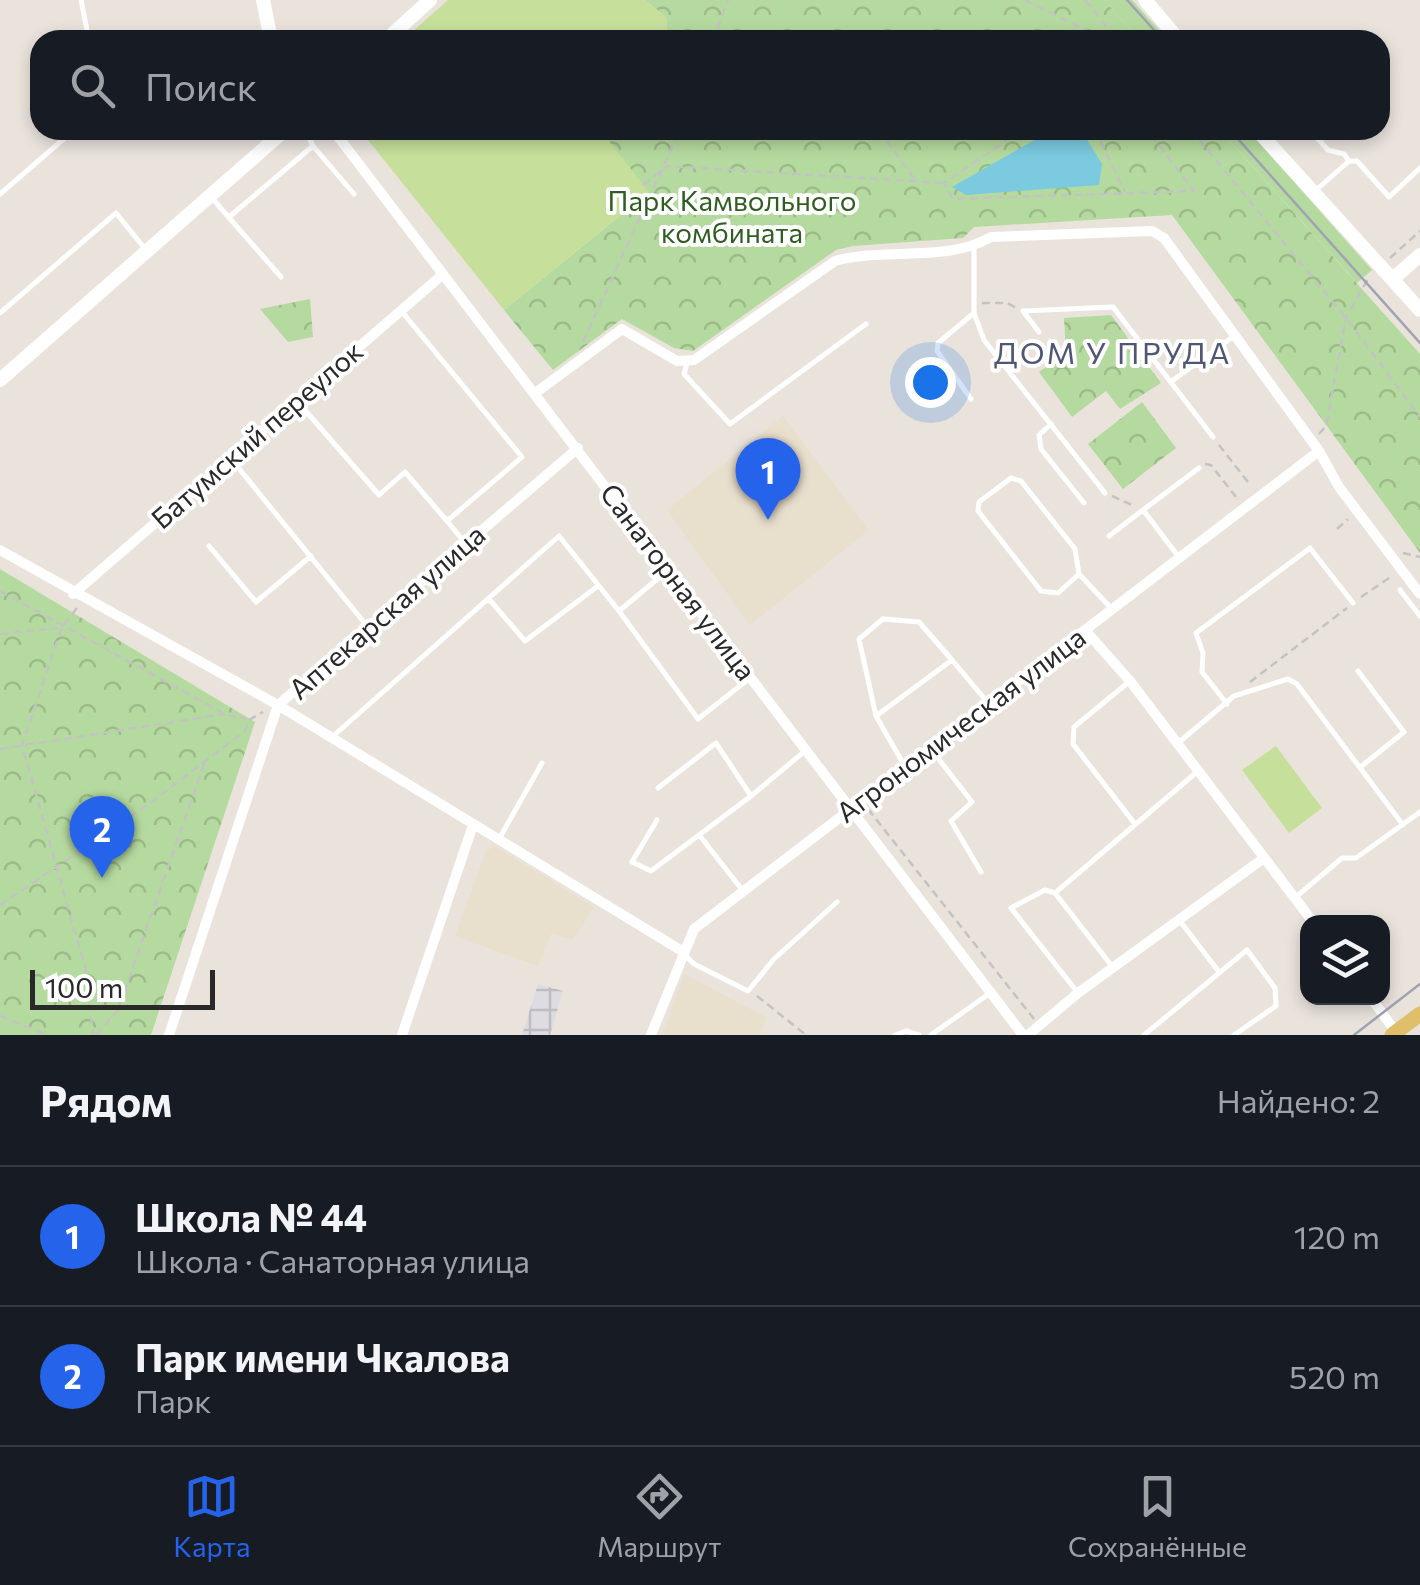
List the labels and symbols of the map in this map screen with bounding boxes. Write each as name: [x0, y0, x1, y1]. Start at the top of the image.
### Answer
park label: Парк Камвольного комбината: [608, 183, 856, 249]
street label: Батумский переулок: [144, 333, 369, 535]
district label: ДОМ У ПРУДА: [994, 333, 1232, 370]
your location: [905, 357, 956, 408]
pin: 1: [736, 438, 800, 520]
street label: Санаторная улица: [594, 476, 764, 686]
street label: Аптекарская улица: [281, 517, 491, 706]
street label: Агрономическая улица: [829, 619, 1092, 829]
pin: 2: [70, 796, 134, 878]
scale bar: [30, 965, 215, 1010]

